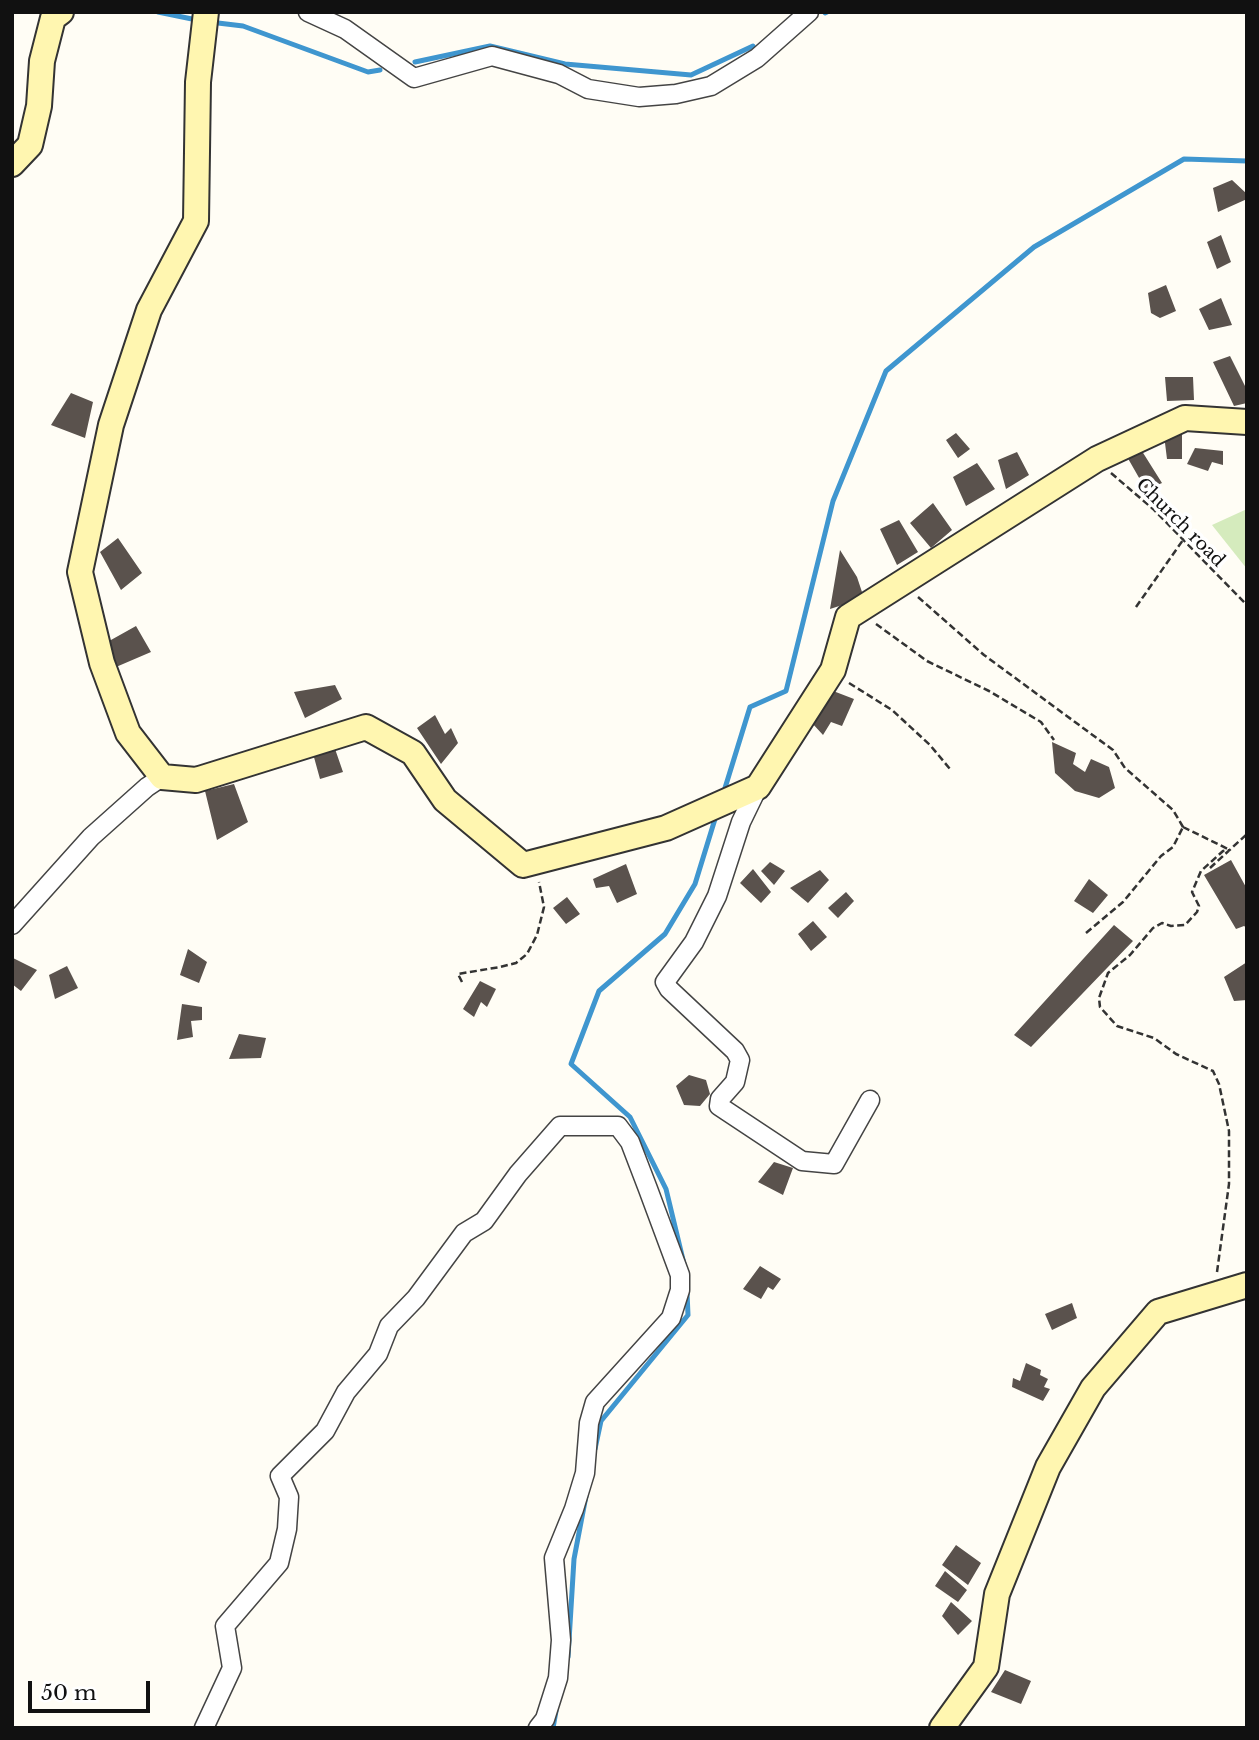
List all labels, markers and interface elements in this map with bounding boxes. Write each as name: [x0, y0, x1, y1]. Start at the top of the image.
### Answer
street label: Church road: [1131, 474, 1229, 572]
scale bar: [32, 1666, 154, 1710]
text: 50 m: [41, 1680, 96, 1706]

